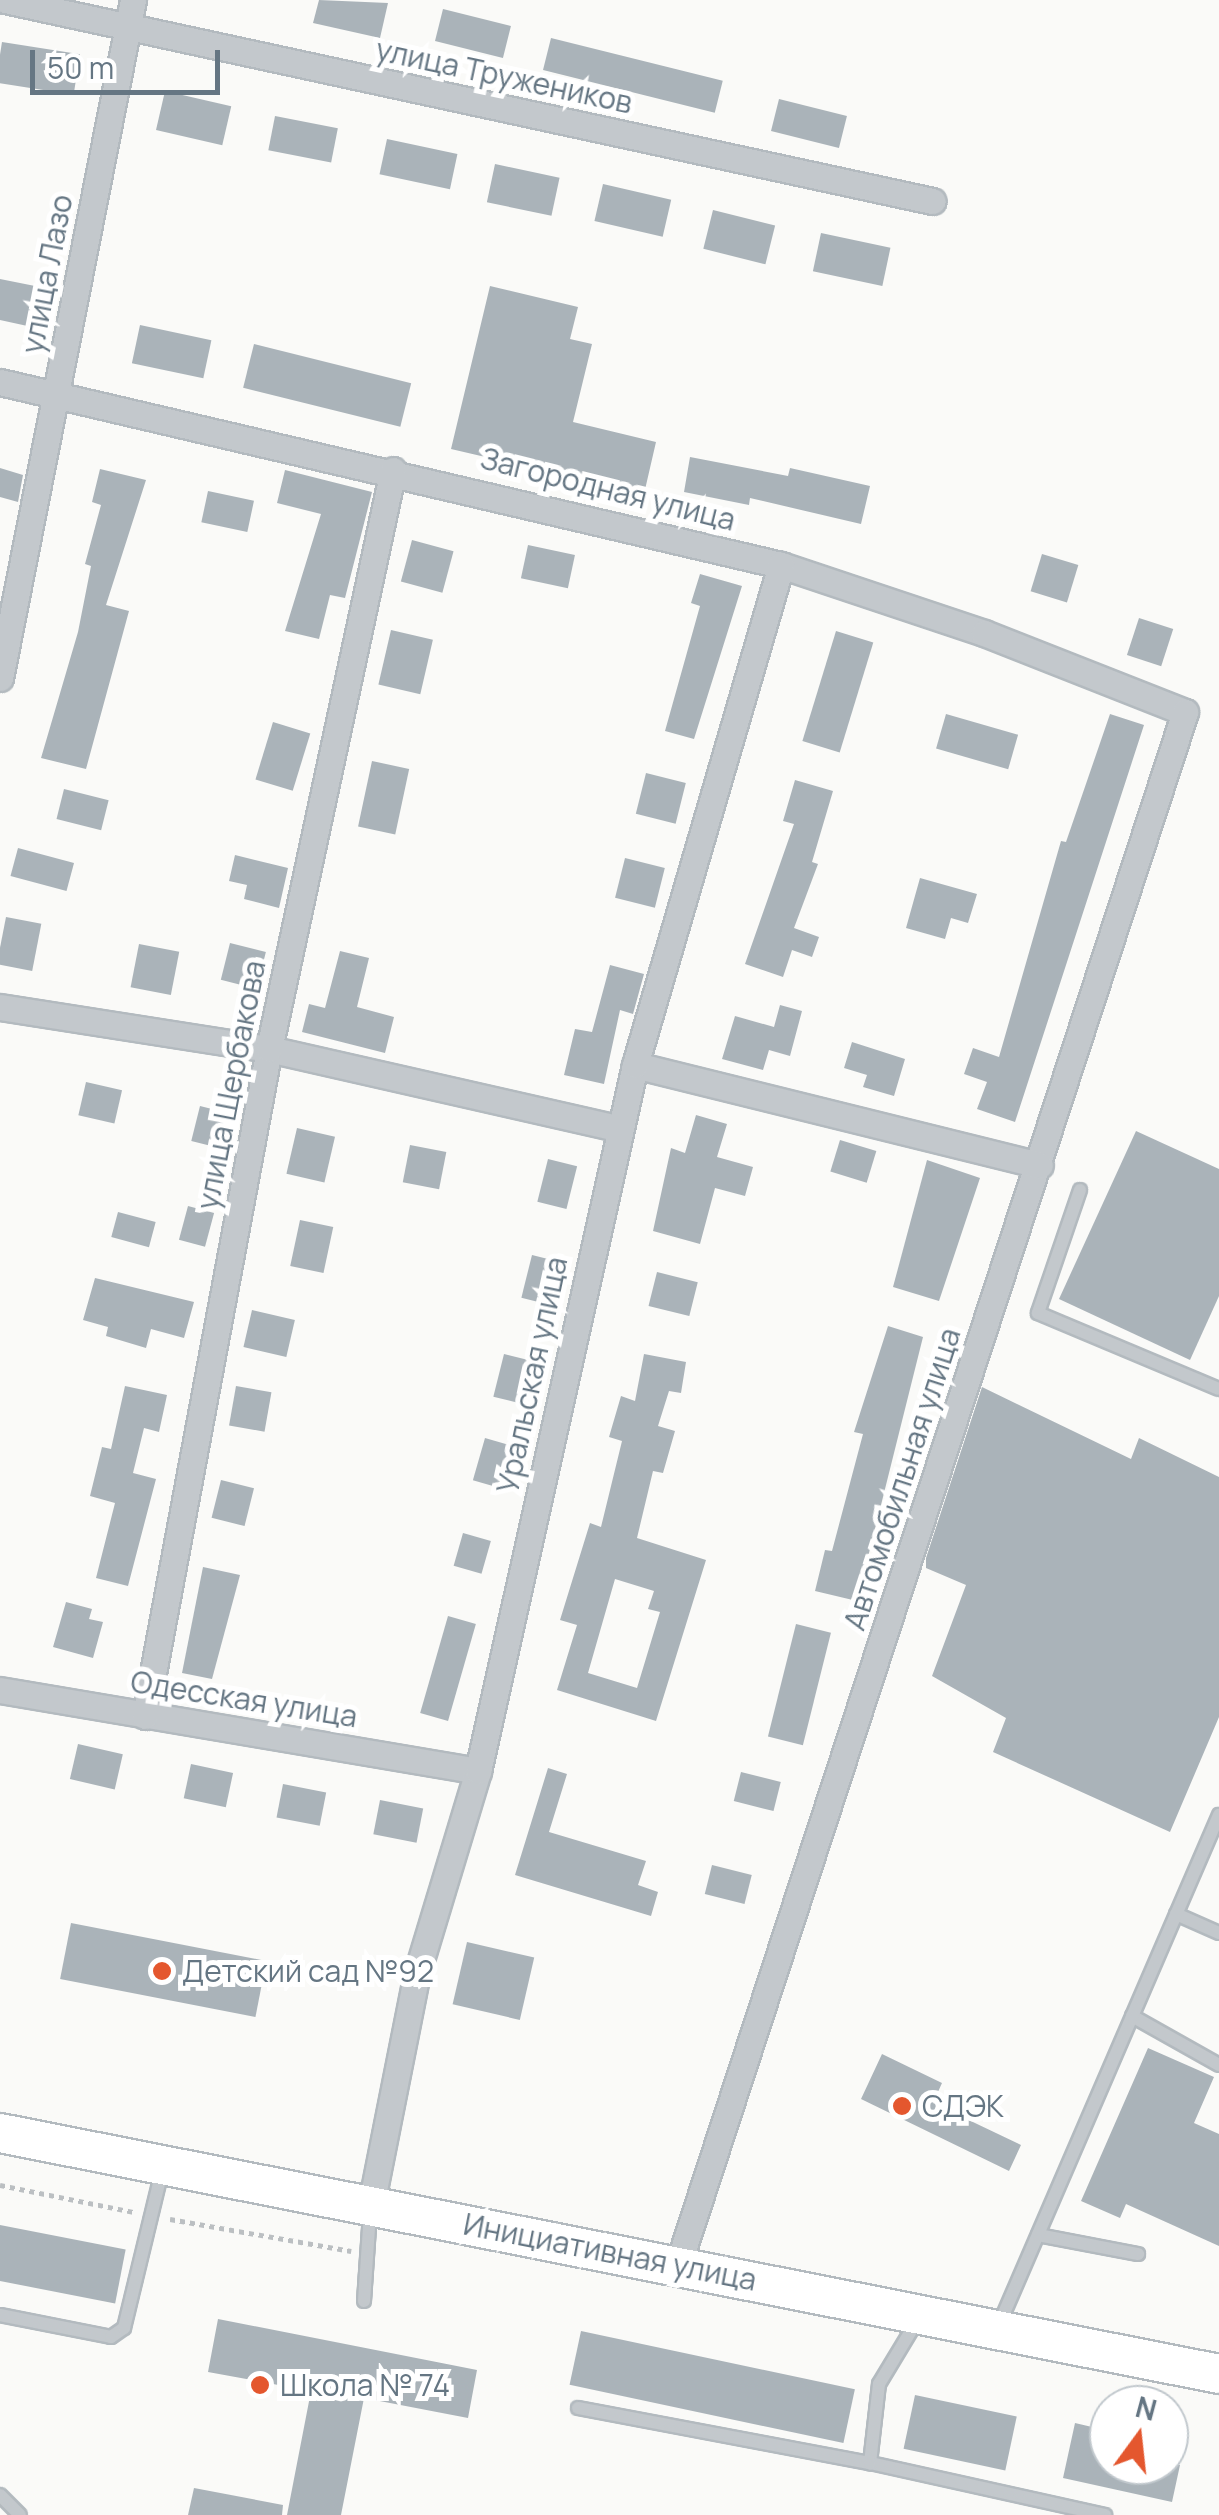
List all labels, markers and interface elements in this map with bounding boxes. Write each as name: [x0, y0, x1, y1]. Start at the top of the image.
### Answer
scale bar: [35, 30, 225, 92]
street label: улица Тружеников: [373, 31, 635, 121]
text: 50 m: [47, 47, 114, 88]
street label: улица Лазо: [14, 191, 80, 357]
street label: Загородная улица: [477, 440, 739, 538]
street label: улица Щербакова: [189, 957, 273, 1213]
street label: Уральская улица: [489, 1254, 575, 1496]
street label: Автомобильная улица: [836, 1323, 968, 1635]
street label: Одесская улица: [128, 1663, 360, 1735]
place label: Детский сад №92: [182, 1953, 434, 1989]
marker: Детский сад №92: [151, 1960, 173, 1982]
place label: СДЭК: [922, 2088, 1004, 2124]
marker: СДЭК: [891, 2095, 913, 2117]
street label: Инициативная улица: [460, 2206, 760, 2298]
place label: Школа № 74: [280, 2367, 450, 2403]
marker: Школа № 74: [249, 2374, 271, 2396]
north arrow: [1089, 2385, 1189, 2485]
text: N: [1132, 2387, 1161, 2429]

